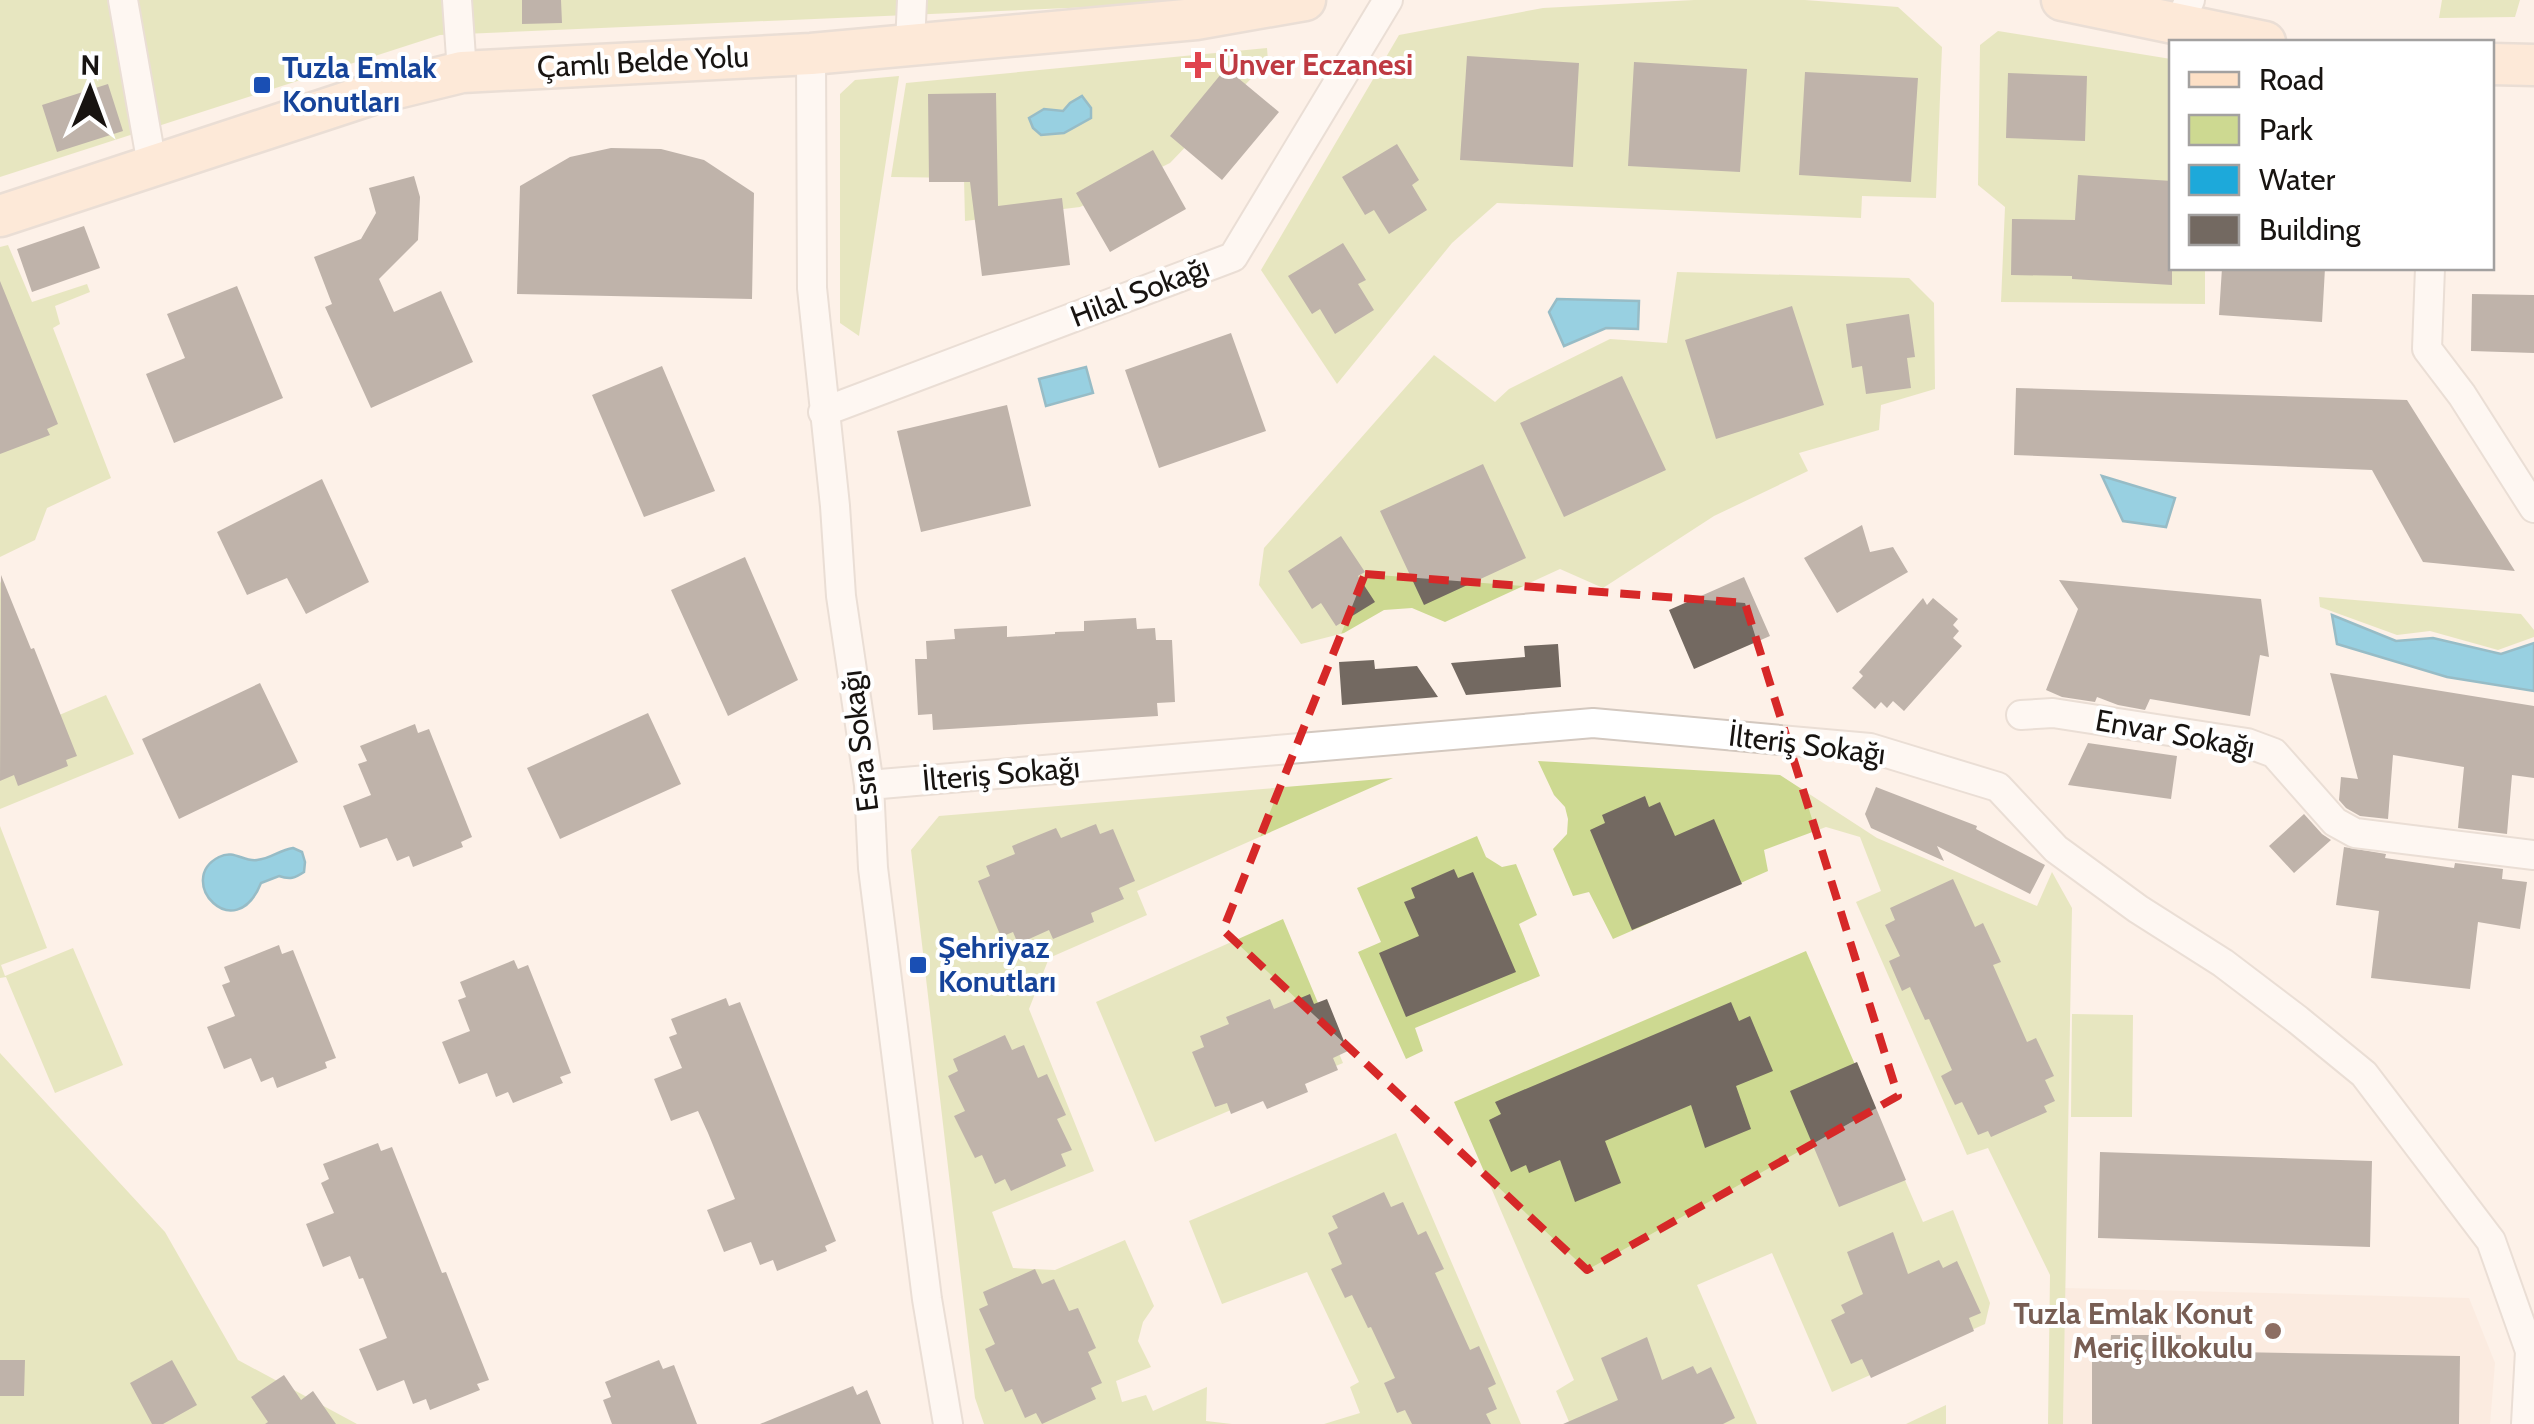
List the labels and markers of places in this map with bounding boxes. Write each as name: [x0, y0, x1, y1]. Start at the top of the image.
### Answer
place label: Ünver Eczanesi: [1218, 46, 1413, 83]
place label: Tuzla Emlak Konutları: [282, 49, 437, 120]
marker: Ünver Eczanesi: [1187, 54, 1209, 76]
marker: Tuzla Emlak Konutları: [251, 74, 273, 96]
place label: Şehriyaz Konutları: [938, 929, 1056, 1000]
marker: Şehriyaz Konutları: [907, 954, 929, 976]
place label: Tuzla Emlak Konut Meriç İlkokulu: [2013, 1295, 2253, 1366]
marker: Tuzla Emlak Konut Meriç İlkokulu: [2262, 1320, 2284, 1342]

